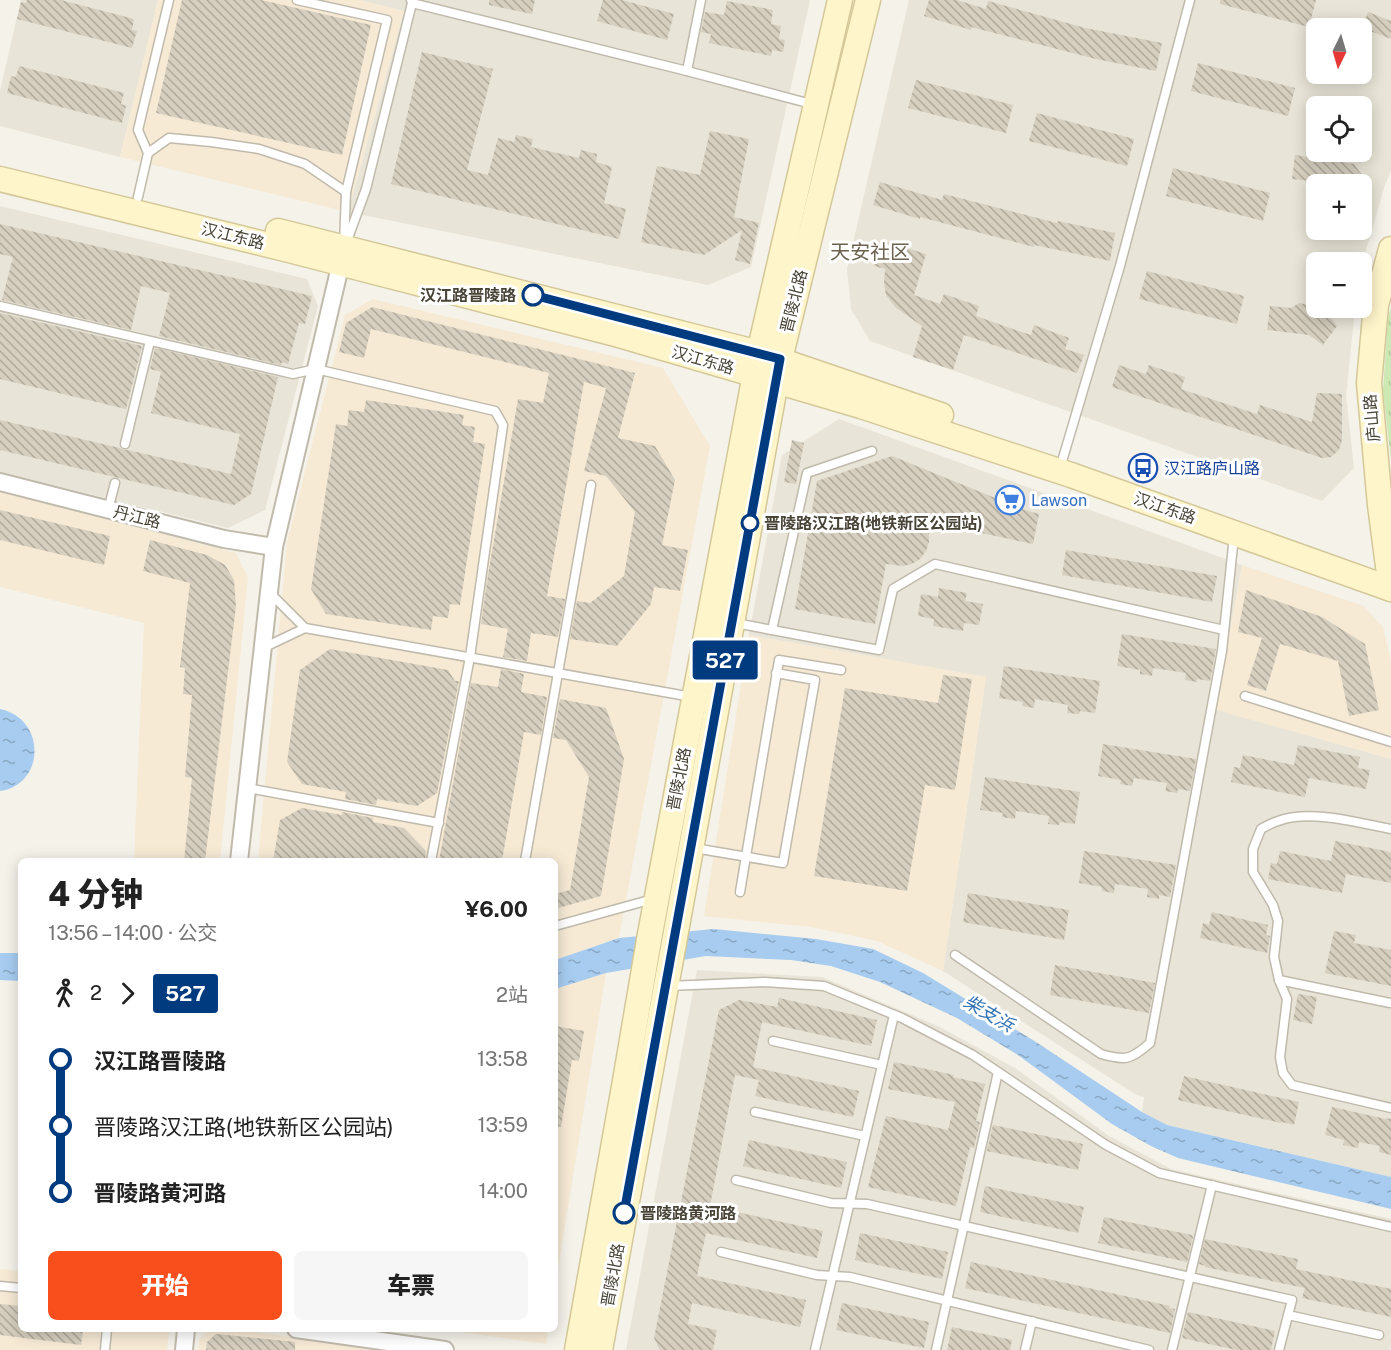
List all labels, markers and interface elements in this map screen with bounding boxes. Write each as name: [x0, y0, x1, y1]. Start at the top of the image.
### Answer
north arrow: [1306, 18, 1372, 84]
map controls: [1306, 18, 1372, 318]
button: locate: [1306, 96, 1372, 162]
button: +: [1306, 174, 1372, 240]
street label: 汉江东路: [200, 219, 266, 253]
district label: 天安社区: [830, 240, 910, 264]
button: −: [1306, 252, 1372, 318]
street label: 晋陵北路: [777, 268, 811, 334]
marker: 汉江路晋陵路: [522, 284, 544, 306]
place label: 汉江路晋陵路: [420, 286, 516, 305]
street label: 汉江东路: [670, 342, 736, 378]
street label: 庐山路: [1360, 393, 1384, 443]
bus stop icon: 汉江路庐山路: [1127, 452, 1159, 484]
place label: 汉江路庐山路: [1164, 459, 1260, 478]
supermarket icon: Lawson: [994, 484, 1026, 516]
street label: 汉江东路: [1132, 489, 1198, 527]
place label: Lawson: [1031, 491, 1087, 510]
street label: 丹江路: [111, 502, 163, 532]
marker: 晋陵路汉江路(地铁新区公园站): [741, 514, 759, 532]
place label: 晋陵路汉江路(地铁新区公园站): [764, 514, 983, 533]
line badge: 527: [690, 640, 760, 680]
text: 527: [705, 648, 745, 673]
street label: 晋陵北路: [664, 746, 694, 812]
text: 4 分钟: [48, 875, 143, 913]
text: ¥6.00: [465, 896, 528, 922]
text: 13:56 – 14:00 · 公交: [48, 921, 218, 945]
icon: walk: [48, 977, 81, 1010]
icon: forward: [111, 977, 144, 1010]
text: 2: [90, 981, 102, 1005]
text: 527: [165, 981, 206, 1006]
text: 2站: [496, 983, 528, 1007]
water label: 柴支浜: [960, 990, 1019, 1037]
text: 13:58: [477, 1047, 528, 1071]
text: 汉江路晋陵路: [94, 1048, 226, 1074]
text: 13:59: [477, 1113, 528, 1137]
text: 晋陵路汉江路(地铁新区公园站): [94, 1114, 393, 1140]
text: 14:00: [478, 1179, 528, 1203]
text: 晋陵路黄河路: [94, 1180, 226, 1206]
marker: 晋陵路黄河路: [613, 1202, 635, 1224]
place label: 晋陵路黄河路: [640, 1204, 736, 1223]
street label: 晋陵北路: [598, 1242, 628, 1308]
button: 开始: [48, 1251, 282, 1320]
button: 车票: [294, 1251, 528, 1320]

